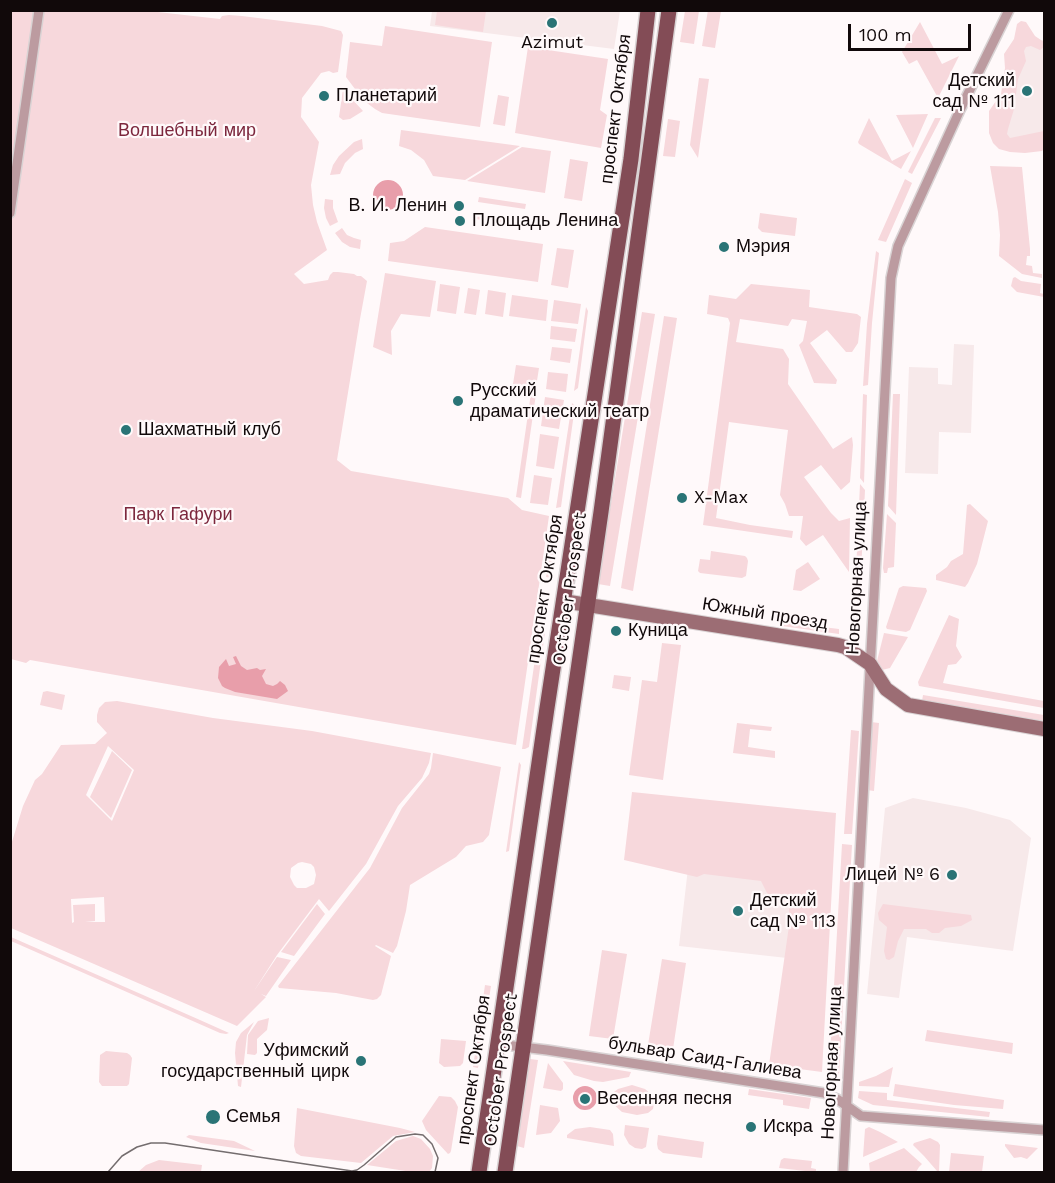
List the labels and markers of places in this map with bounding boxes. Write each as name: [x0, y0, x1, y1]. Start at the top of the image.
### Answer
marker: Azimut: [545, 16, 559, 30]
place label: Azimut: [521, 32, 583, 54]
place label: Детский сад № 111: [932, 70, 1015, 112]
marker: Детский сад № 111: [1020, 84, 1034, 98]
place label: Планетарий: [336, 85, 437, 107]
marker: Планетарий: [317, 89, 331, 103]
place label: В. И. Ленин: [348, 195, 447, 217]
marker: В. И. Ленин: [452, 199, 466, 213]
place label: Площадь Ленина: [472, 210, 618, 232]
marker: Площадь Ленина: [453, 214, 467, 228]
place label: Мэрия: [736, 236, 790, 258]
marker: Мэрия: [717, 240, 731, 254]
place label: Русский драматический театр: [470, 380, 649, 422]
marker: Русский драматический театр: [451, 394, 465, 408]
place label: Шахматный клуб: [138, 419, 281, 441]
marker: Шахматный клуб: [119, 423, 133, 437]
place label: X-Max: [694, 487, 748, 509]
marker: X-Max: [675, 491, 689, 505]
place label: Куница: [628, 620, 688, 642]
marker: Куница: [609, 624, 623, 638]
place label: Лицей № 6: [845, 864, 940, 886]
marker: Лицей № 6: [945, 868, 959, 882]
place label: Детский сад № 113: [750, 890, 836, 932]
marker: Детский сад № 113: [731, 904, 745, 918]
place label: Уфимский государственный цирк: [161, 1040, 349, 1082]
marker: Уфимский государственный цирк: [354, 1054, 368, 1068]
place label: Весенняя песня: [597, 1088, 732, 1110]
marker: Весенняя песня: [578, 1092, 592, 1106]
place label: Семья: [226, 1106, 281, 1128]
marker: Семья: [204, 1108, 222, 1126]
place label: Искра: [763, 1116, 813, 1138]
marker: Искра: [744, 1120, 758, 1134]

